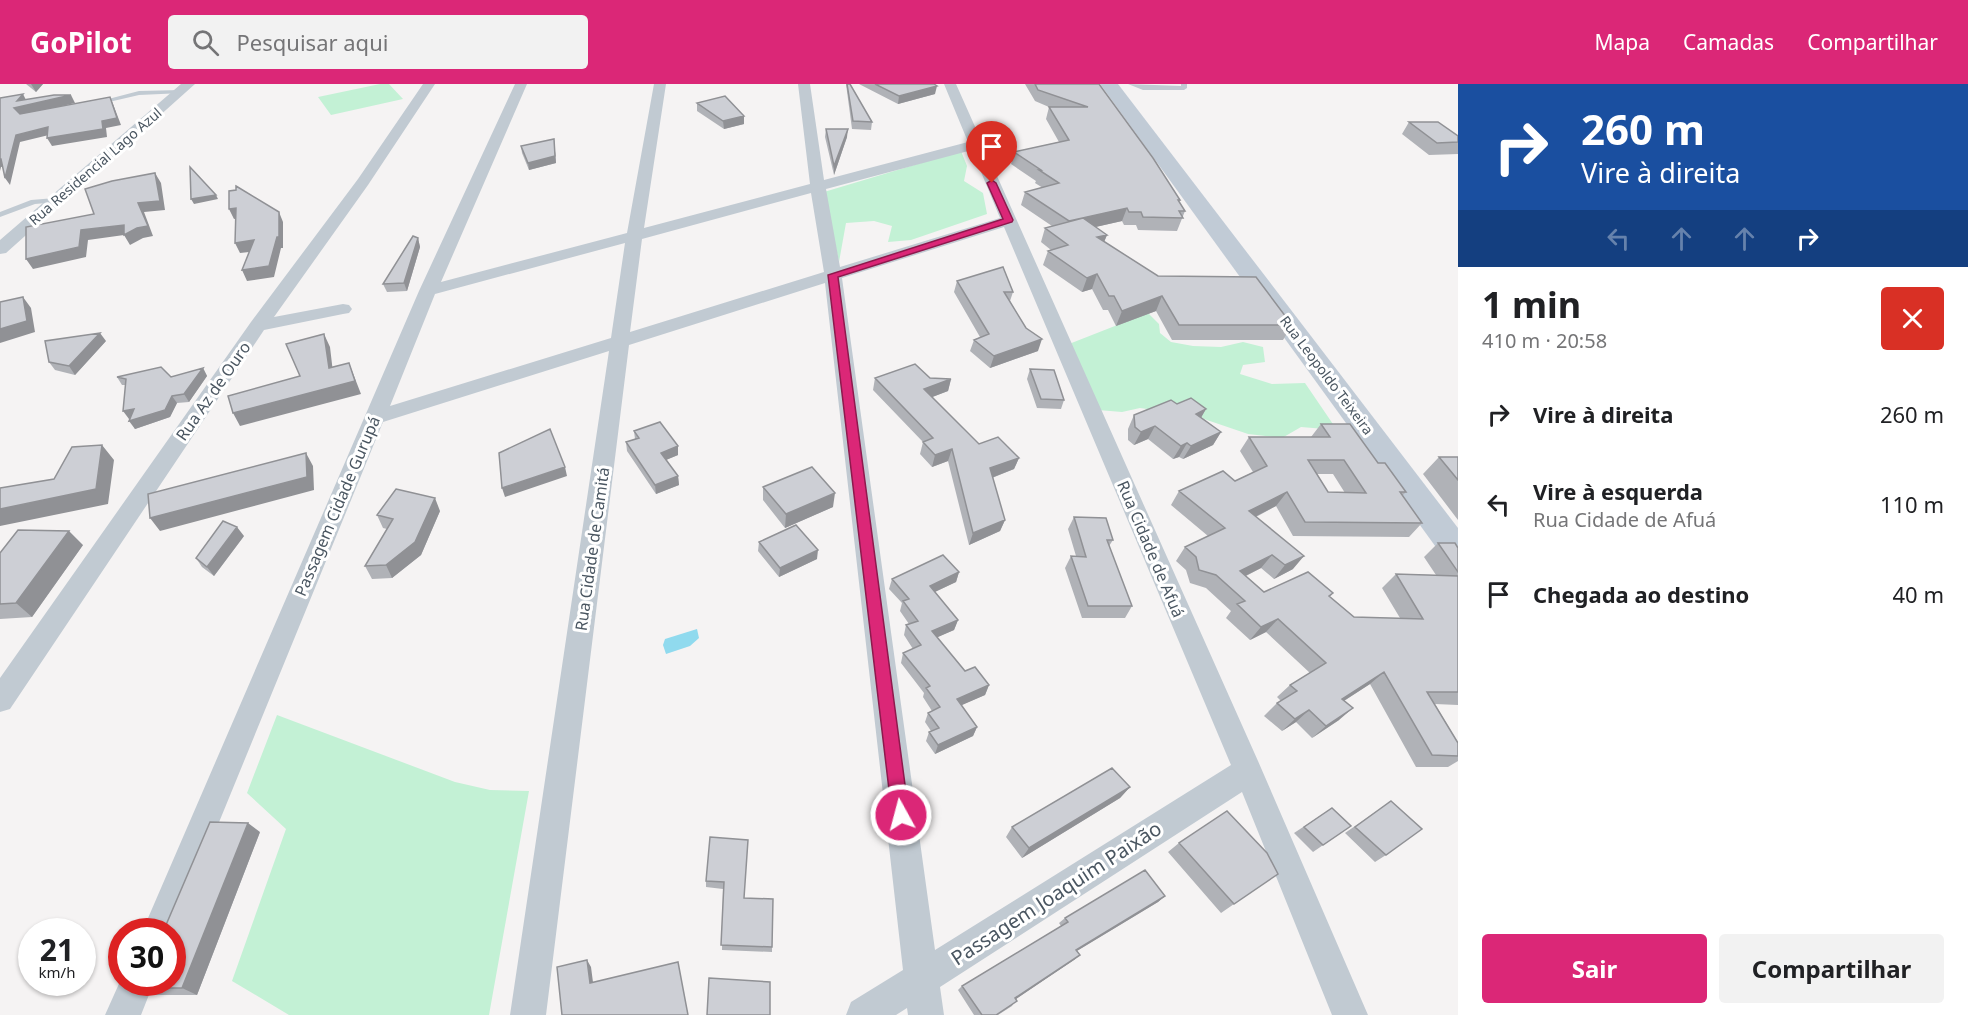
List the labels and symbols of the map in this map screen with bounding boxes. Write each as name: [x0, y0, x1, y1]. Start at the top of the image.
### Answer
street label: Rua Residencial Lago Azul: [25, 103, 165, 229]
pin: [966, 121, 1017, 183]
street label: Rua Leopoldo Teixeira: [1276, 312, 1378, 438]
street label: Rua Az de Ouro: [171, 337, 255, 445]
street label: Passagem Cidade Gurupá: [289, 412, 385, 600]
street label: Rua Cidade de Camitá: [570, 466, 614, 632]
street label: Rua Cidade de Afuá: [1112, 477, 1190, 621]
position arrow: [869, 783, 933, 847]
street label: Passagem Joaquim Paixão: [945, 815, 1167, 971]
speed limit sign: 30: [108, 918, 186, 996]

